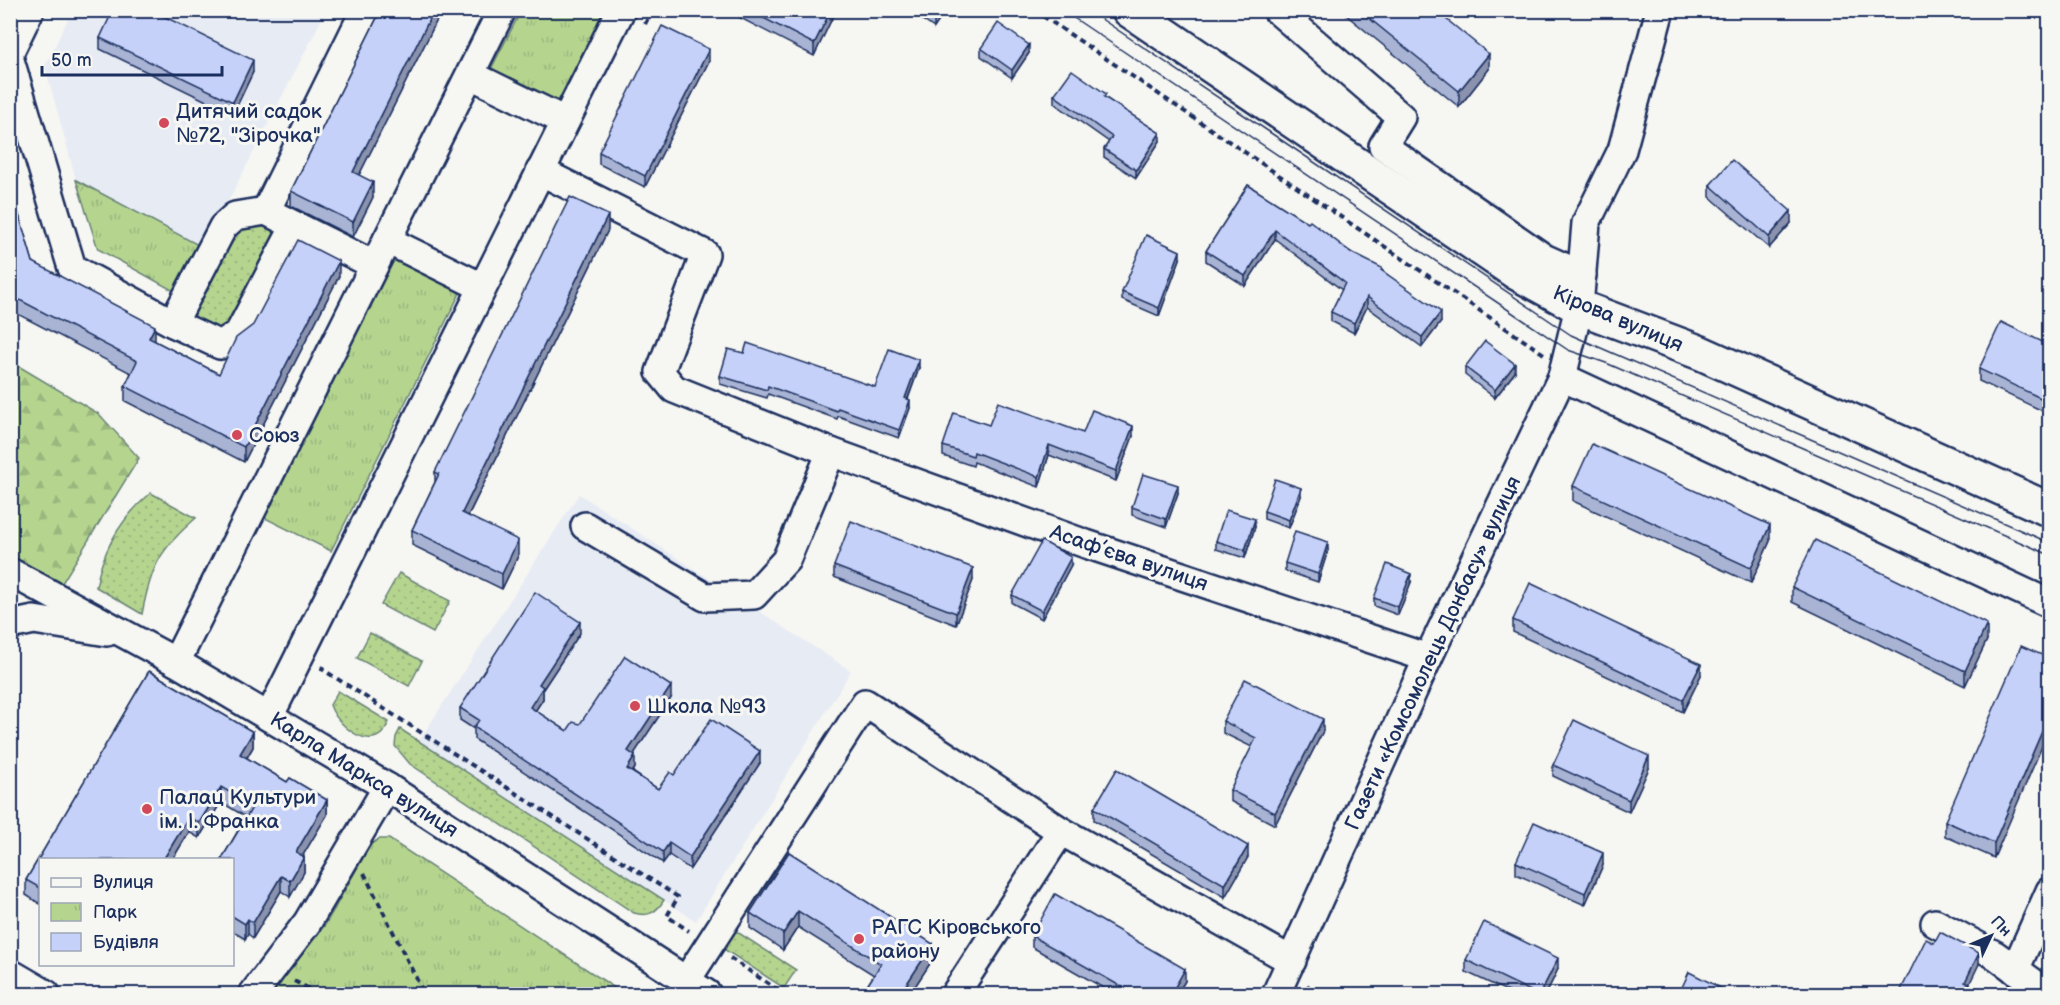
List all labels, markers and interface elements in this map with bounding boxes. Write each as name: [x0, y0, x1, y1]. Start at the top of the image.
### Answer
scale bar: [42, 39, 222, 77]
text: 50 m: [51, 50, 92, 71]
place label: Дитячий садок №72, "Зірочка": [176, 99, 322, 148]
marker: Дитячий садок №72, "Зірочка": [157, 116, 171, 130]
street label: Кірова вулиця: [1549, 280, 1687, 358]
place label: Союз: [249, 423, 300, 448]
marker: Союз: [230, 428, 244, 442]
street label: Газети «Комсомолець Донбасу» вулиця: [1340, 472, 1526, 834]
street label: Асаф’єва вулиця: [1046, 519, 1211, 597]
place label: Школа №93: [647, 694, 767, 719]
marker: Школа №93: [628, 699, 642, 713]
street label: Карла Маркса вулиця: [265, 707, 463, 843]
place label: Палац Культури ім. І. Франка: [159, 785, 316, 834]
marker: Палац Культури ім. І. Франка: [140, 802, 154, 816]
legend: [39, 858, 234, 966]
text: Вулиця: [93, 872, 154, 893]
text: Парк: [93, 902, 137, 923]
north arrow: [1961, 906, 2021, 966]
text: Пн: [1986, 912, 2015, 941]
place label: РАГС Кіровського району: [871, 915, 1041, 964]
text: Будівля: [93, 932, 159, 953]
marker: РАГС Кіровського району: [852, 932, 866, 946]

